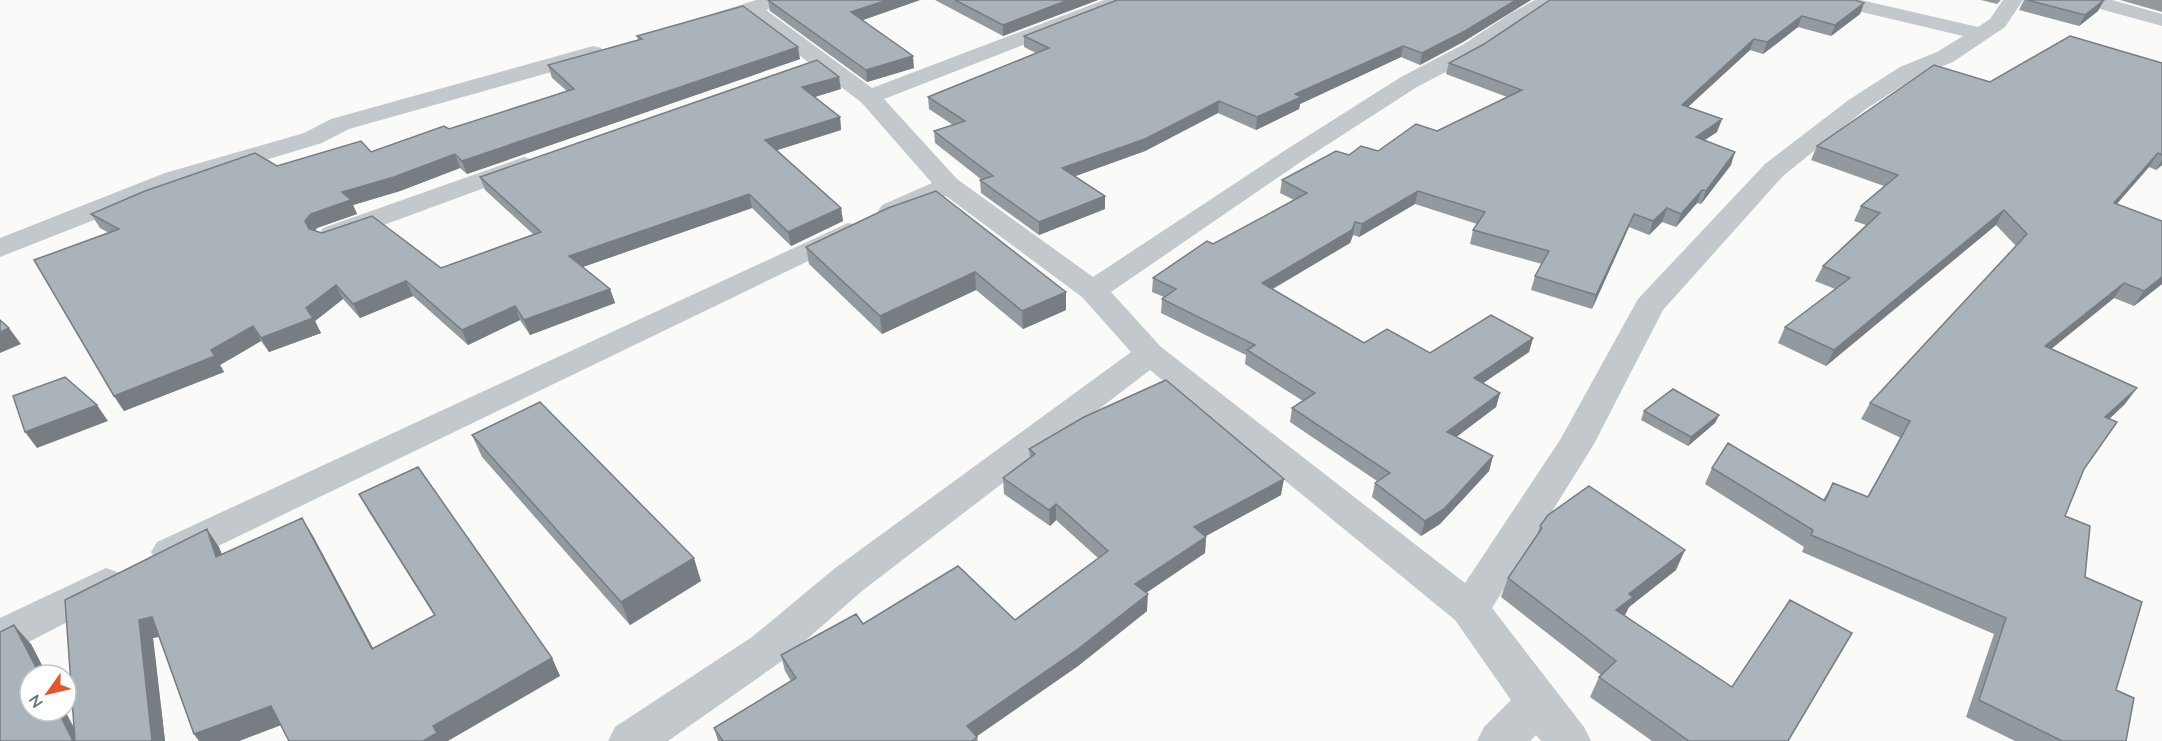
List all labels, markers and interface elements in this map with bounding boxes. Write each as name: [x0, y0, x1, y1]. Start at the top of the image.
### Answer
north arrow: [18, 663, 78, 723]
text: N: [24, 691, 47, 712]

